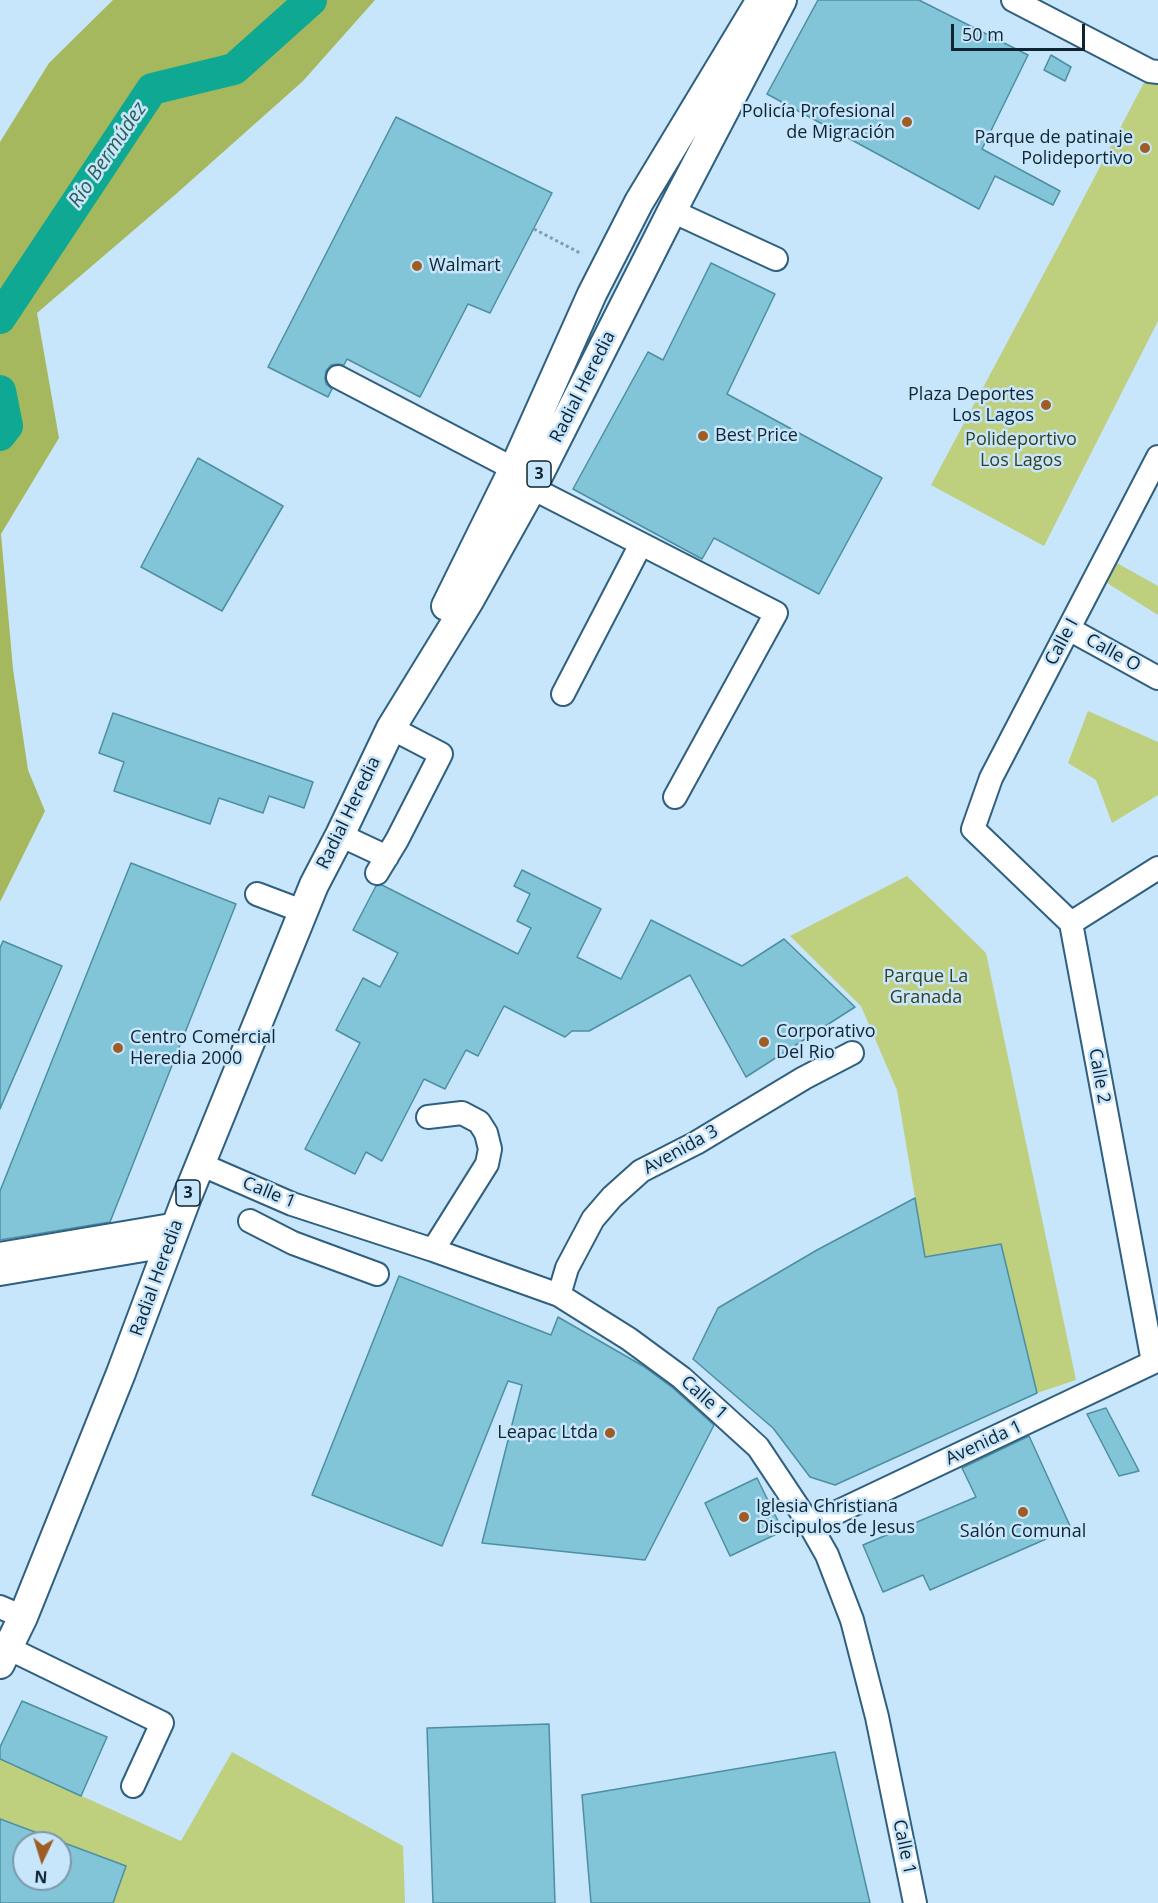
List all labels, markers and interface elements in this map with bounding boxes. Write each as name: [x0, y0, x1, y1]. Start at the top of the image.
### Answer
scale bar: [954, 12, 1088, 50]
text: 50 m: [962, 22, 1004, 46]
water label: Río Bermúdez: [64, 98, 152, 212]
place label: Policía Profesional de Migración: [742, 101, 895, 144]
marker: Policía Profesional de Migración: [900, 115, 914, 129]
place label: Parque de patinaje Polideportivo: [975, 127, 1133, 170]
marker: Parque de patinaje Polideportivo: [1138, 141, 1152, 155]
place label: Walmart: [429, 255, 501, 277]
marker: Walmart: [410, 259, 424, 273]
street label: Radial Heredia: [546, 328, 620, 446]
place label: Plaza Deportes Los Lagos: [908, 384, 1034, 426]
marker: Plaza Deportes Los Lagos: [1039, 398, 1053, 412]
place label: Best Price: [715, 425, 798, 447]
marker: Best Price: [696, 429, 710, 443]
park label: Polideportivo Los Lagos: [965, 429, 1077, 472]
road number: 3: [527, 461, 551, 487]
street label: Calle I: [1041, 615, 1083, 669]
street label: Calle O: [1082, 629, 1144, 677]
street label: Radial Heredia: [312, 753, 386, 873]
park label: Parque La Granada: [884, 966, 968, 1008]
place label: Corporativo Del Rio: [776, 1021, 876, 1064]
place label: Centro Comercial Heredia 2000: [130, 1027, 276, 1070]
marker: Corporativo Del Rio: [757, 1035, 771, 1049]
marker: Centro Comercial Heredia 2000: [111, 1041, 125, 1055]
street label: Calle 2: [1084, 1047, 1114, 1105]
street label: Avenida 3: [640, 1121, 722, 1179]
street label: Calle 1: [239, 1173, 299, 1213]
road number: 3: [176, 1180, 200, 1206]
street label: Radial Heredia: [126, 1217, 188, 1339]
street label: Calle 1: [676, 1371, 732, 1425]
street label: Avenida 1: [942, 1416, 1026, 1470]
place label: Leapac Ltda: [497, 1422, 598, 1444]
marker: Leapac Ltda: [603, 1426, 617, 1440]
place label: Iglesia Christiana Discipulos de Jesus: [756, 1496, 915, 1538]
marker: Salón Comunal: [1016, 1505, 1030, 1519]
marker: Iglesia Christiana Discipulos de Jesus: [737, 1510, 751, 1524]
place label: Salón Comunal: [960, 1521, 1086, 1543]
street label: Calle 1: [888, 1818, 920, 1876]
north arrow: [12, 1831, 72, 1891]
text: N: [34, 1866, 48, 1888]

